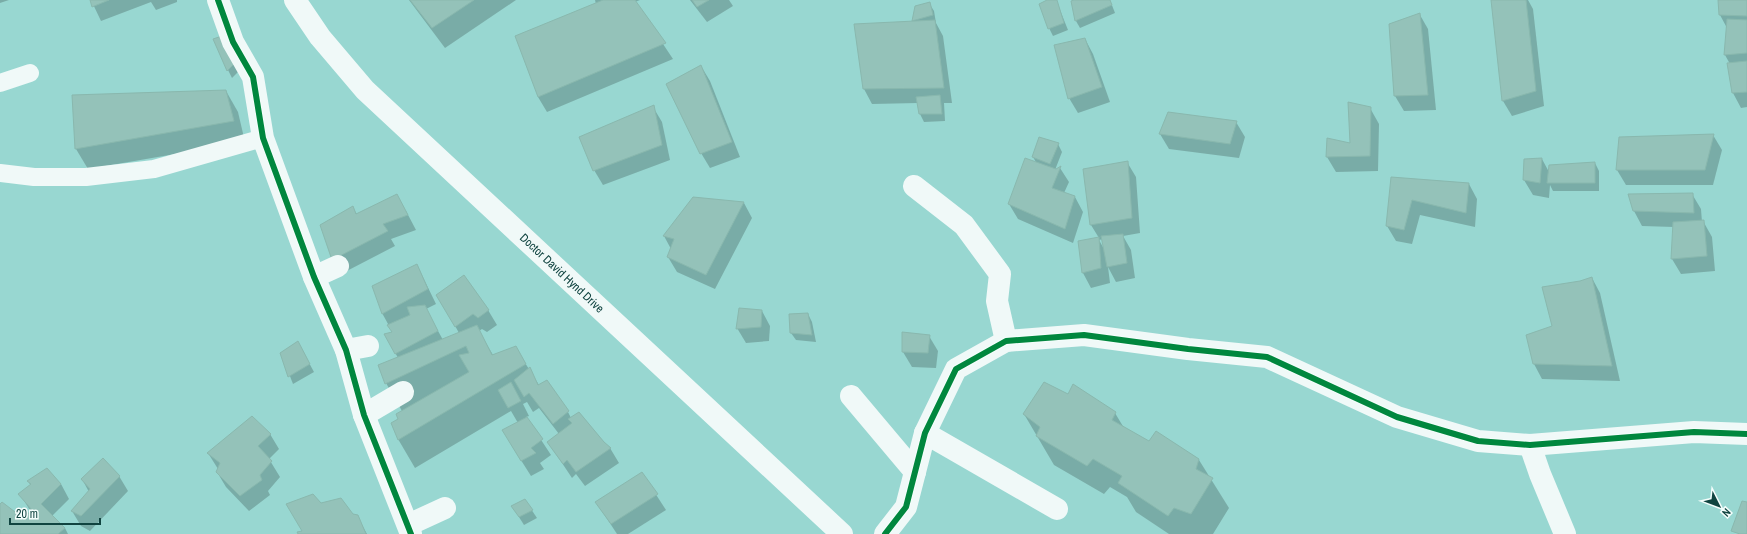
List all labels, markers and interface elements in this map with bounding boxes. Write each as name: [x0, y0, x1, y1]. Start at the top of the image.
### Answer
street label: Doctor David Hynd Drive: [516, 230, 607, 316]
north arrow: [1699, 486, 1739, 526]
scale bar: [10, 500, 100, 526]
text: 20 m: [16, 506, 38, 522]
text: N: [1719, 506, 1734, 520]

